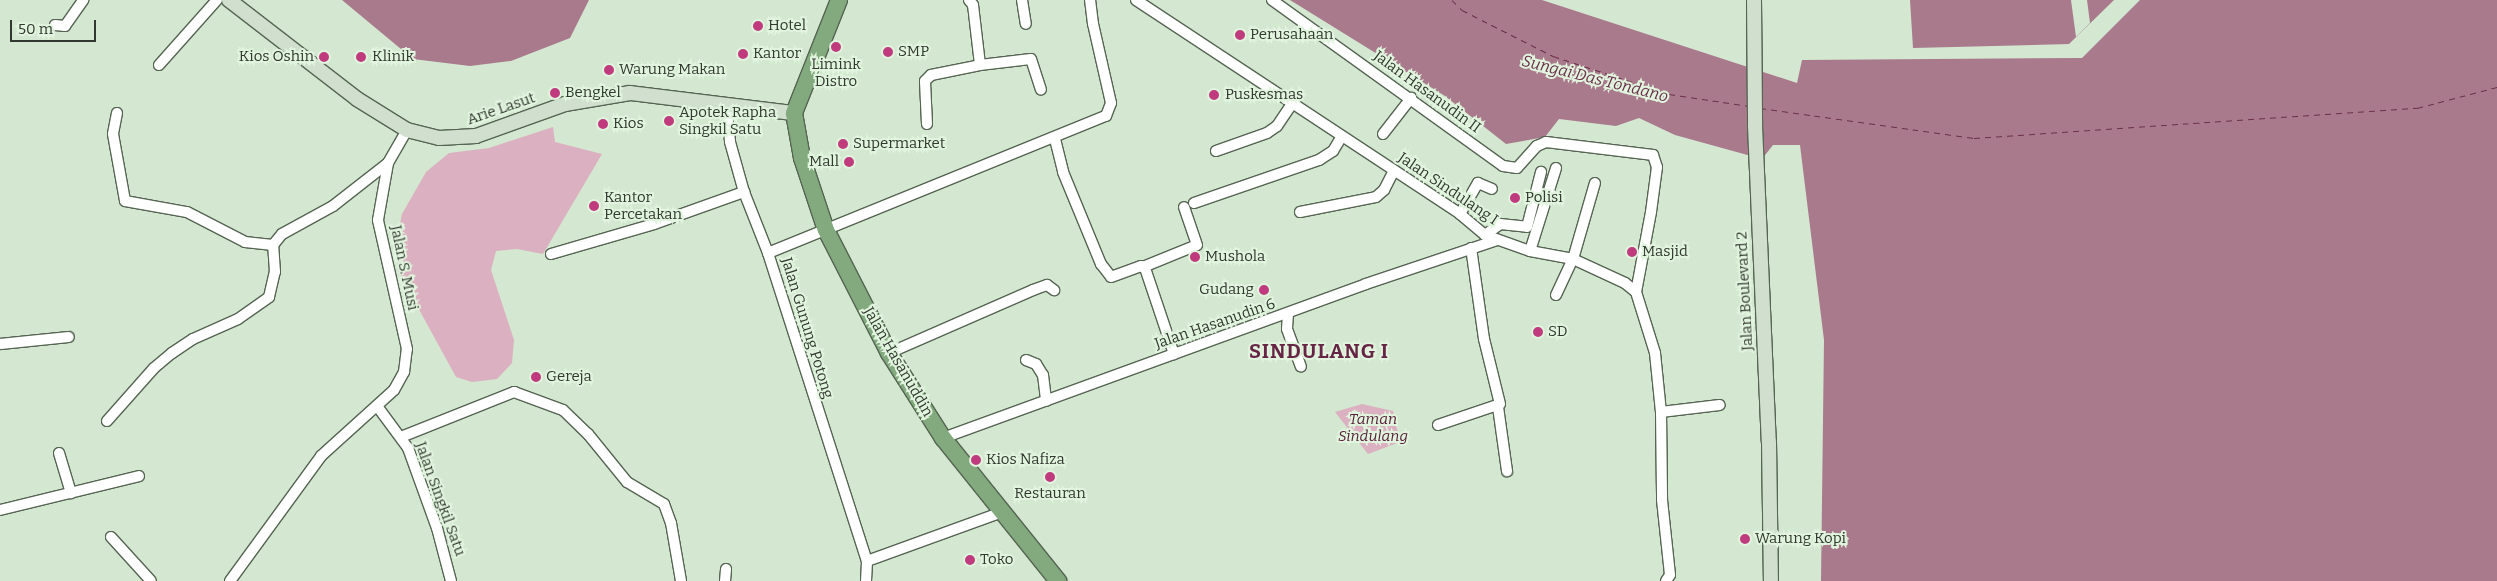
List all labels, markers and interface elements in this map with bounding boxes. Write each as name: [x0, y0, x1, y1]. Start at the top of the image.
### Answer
scale bar: [12, 10, 99, 42]
place label: Hotel: [768, 17, 806, 35]
text: 50 m: [18, 20, 53, 38]
marker: Hotel: [752, 20, 764, 32]
place label: Perusahaan: [1250, 26, 1333, 44]
marker: Perusahaan: [1234, 29, 1246, 41]
marker: Limink Distro: [830, 41, 842, 53]
place label: SMP: [898, 43, 929, 61]
place label: Kantor: [753, 45, 801, 63]
marker: SMP: [882, 46, 894, 58]
street label: Jalan Hasanudin II: [1370, 47, 1484, 137]
place label: Kios Oshin: [239, 48, 314, 66]
place label: Klinik: [372, 48, 414, 66]
marker: Kantor: [737, 48, 749, 60]
marker: Klinik: [354, 50, 368, 64]
marker: Kios Oshin: [318, 51, 330, 63]
water label: Sungai Das Tondano: [1520, 52, 1670, 106]
place label: Limink Distro: [811, 55, 861, 90]
place label: Warung Makan: [619, 61, 725, 79]
marker: Warung Makan: [603, 64, 615, 76]
place label: Bengkel: [565, 84, 621, 102]
place label: Puskesmas: [1225, 86, 1303, 104]
marker: Bengkel: [549, 87, 561, 99]
marker: Puskesmas: [1207, 88, 1221, 102]
street label: Arie Lasut: [465, 89, 537, 129]
place label: Apotek Rapha Singkil Satu: [679, 103, 776, 138]
place label: Kios: [613, 115, 644, 133]
marker: Apotek Rapha Singkil Satu: [663, 115, 675, 127]
marker: Kios: [597, 118, 609, 130]
place label: Supermarket: [853, 135, 945, 153]
marker: Supermarket: [837, 138, 849, 150]
street label: Jalan Sindulang I: [1395, 149, 1501, 229]
place label: Mall: [809, 153, 839, 171]
marker: Mall: [843, 156, 855, 168]
place label: Kantor Percetakan: [604, 188, 682, 223]
place label: Polisi: [1525, 189, 1563, 207]
marker: Polisi: [1509, 192, 1521, 204]
marker: Kantor Percetakan: [588, 200, 600, 212]
street label: Jalan S. Musi: [386, 224, 422, 312]
street label: Jalan Boulevard 2: [1733, 231, 1757, 351]
place label: Masjid: [1642, 243, 1688, 261]
marker: Masjid: [1626, 246, 1638, 258]
place label: Mushola: [1205, 248, 1265, 266]
marker: Mushola: [1189, 251, 1201, 263]
street label: Jalan Gunung Potong: [777, 255, 837, 401]
place label: Gudang: [1199, 281, 1254, 299]
marker: Gudang: [1258, 284, 1270, 296]
street label: Jalan Hasanudin 6: [1152, 295, 1278, 353]
street label: Jalan Hasanuddin: [859, 304, 937, 420]
place label: SD: [1548, 323, 1568, 341]
marker: SD: [1532, 326, 1544, 338]
district label: SINDULANG I: [1248, 339, 1390, 363]
place label: Gereja: [546, 368, 592, 386]
marker: Gereja: [530, 371, 542, 383]
park label: Taman Sindulang: [1338, 410, 1408, 445]
street label: Jalan Singkil Satu: [411, 440, 469, 558]
place label: Kios Nafiza: [986, 451, 1065, 469]
marker: Kios Nafiza: [970, 454, 982, 466]
marker: Restauran: [1044, 471, 1056, 483]
place label: Restauran: [1014, 485, 1086, 503]
place label: Warung Kopi: [1755, 530, 1846, 548]
marker: Warung Kopi: [1739, 533, 1751, 545]
place label: Toko: [980, 551, 1013, 569]
marker: Toko: [964, 554, 976, 566]

